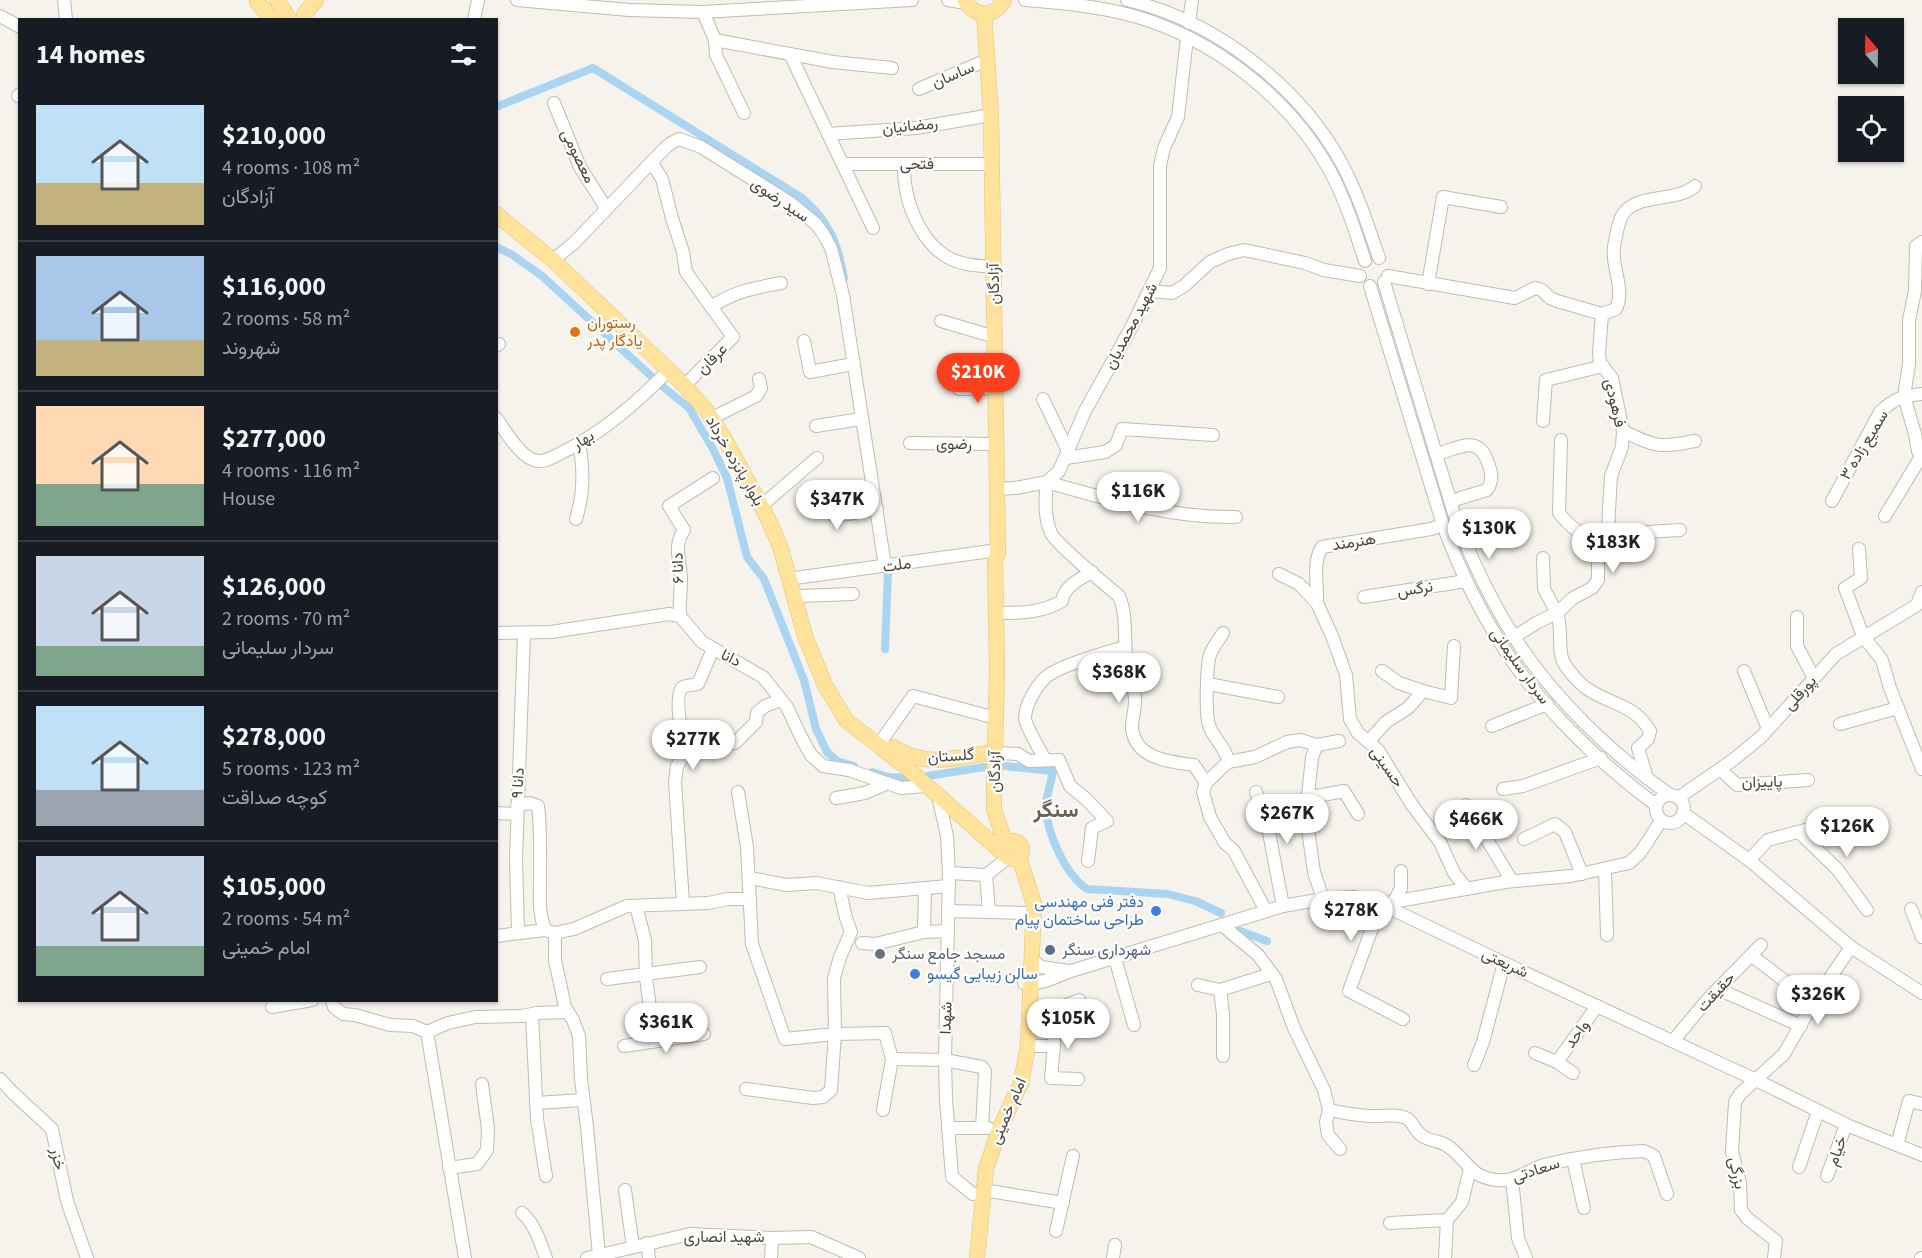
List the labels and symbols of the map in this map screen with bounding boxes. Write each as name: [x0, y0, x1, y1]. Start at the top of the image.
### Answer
north arrow: [1838, 18, 1904, 84]
street label: ساسان: [928, 56, 978, 94]
street label: رمضانیان: [881, 112, 939, 140]
street label: معصومی: [555, 125, 601, 187]
street label: فتحی: [900, 153, 934, 175]
street label: سید رضوی: [746, 172, 814, 228]
street label: آزادگان: [983, 262, 1005, 305]
street label: شهید محمدیان: [1099, 279, 1163, 373]
place label: رستوران یادگار پدر: [586, 312, 643, 352]
marker: رستوران یادگار پدر: [568, 325, 582, 339]
street label: عرفان: [692, 339, 732, 379]
pin: $210K: [936, 353, 1020, 404]
street label: فرهودی: [1599, 376, 1631, 430]
street label: سمیع زاده ۳: [1834, 406, 1894, 484]
street label: بلوار پانزده خرداد: [700, 412, 770, 510]
street label: بهار: [567, 425, 598, 456]
street label: رضوی: [936, 433, 972, 455]
pin: $116K: [1096, 472, 1180, 523]
pin: $347K: [795, 480, 879, 531]
pin: $130K: [1447, 509, 1531, 560]
pin: $183K: [1571, 523, 1655, 574]
street label: هنرمند: [1331, 528, 1377, 556]
street label: دانا ۶: [666, 552, 690, 584]
street label: ملت: [881, 552, 913, 578]
street label: نرگس: [1395, 575, 1435, 603]
street label: سردار سلیمانی: [1485, 623, 1555, 709]
street label: دانا: [717, 644, 745, 672]
pin: $368K: [1077, 653, 1161, 704]
street label: پورقلی: [1778, 671, 1822, 715]
pin: $277K: [651, 720, 735, 771]
street label: حسینی: [1365, 742, 1409, 792]
street label: گلستان: [927, 743, 975, 769]
street label: آزادگان: [984, 750, 1006, 793]
street label: دانا ۹: [506, 767, 530, 799]
street label: پاییزان: [1741, 771, 1783, 793]
district label: سنگر: [1033, 794, 1078, 826]
pin: $267K: [1245, 794, 1329, 845]
pin: $466K: [1434, 800, 1518, 851]
pin: $126K: [1805, 807, 1889, 858]
place label: دفتر فنی مهندسی طراحی ساختمان پیام: [1015, 891, 1144, 931]
pin: $278K: [1309, 891, 1393, 942]
marker: دفتر فنی مهندسی طراحی ساختمان پیام: [1149, 904, 1163, 918]
place label: شهرداری سنگر: [1061, 939, 1151, 961]
place label: مسجد جامع سنگر: [891, 943, 1005, 965]
marker: شهرداری سنگر: [1043, 943, 1057, 957]
street label: شریعتی: [1478, 943, 1532, 983]
marker: مسجد جامع سنگر: [873, 947, 887, 961]
place label: سالن زیبایی گیسو: [927, 963, 1038, 985]
marker: سالن زیبایی گیسو: [908, 967, 922, 981]
street label: حقیقت: [1692, 967, 1740, 1017]
pin: $326K: [1776, 975, 1860, 1026]
pin: $105K: [1026, 999, 1110, 1050]
street label: شهدا: [934, 1001, 958, 1035]
pin: $361K: [624, 1003, 708, 1054]
street label: واحد: [1559, 1015, 1595, 1053]
street label: امام خمینی: [984, 1074, 1032, 1148]
street label: خیام: [1821, 1133, 1853, 1169]
street label: خزر: [45, 1145, 71, 1172]
street label: سعادتی: [1509, 1152, 1563, 1188]
street label: بزرگی: [1723, 1155, 1751, 1191]
street label: شهید انصاری: [683, 1226, 765, 1248]

